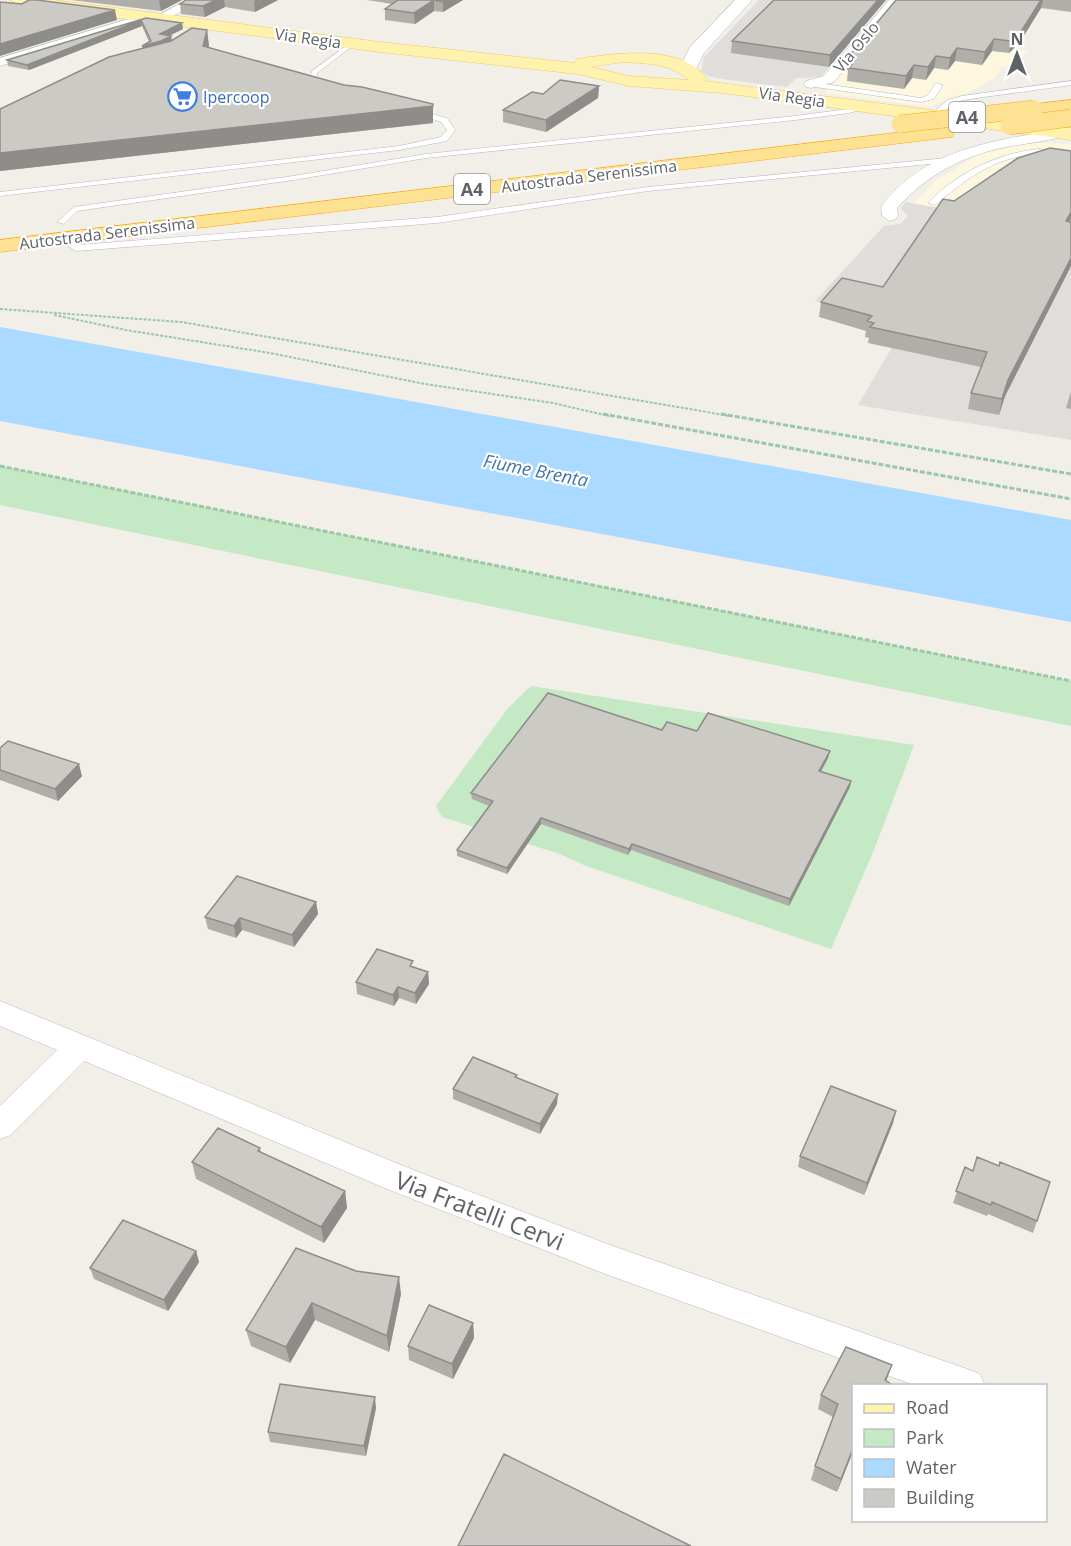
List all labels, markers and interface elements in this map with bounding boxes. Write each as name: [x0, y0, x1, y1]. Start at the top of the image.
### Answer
street label: Via Oslo: [828, 17, 884, 77]
street label: Via Regia: [273, 22, 343, 54]
north arrow: [987, 24, 1047, 84]
text: N: [1010, 28, 1024, 50]
supermarket icon: Ipercoop: [166, 81, 198, 113]
street label: Via Regia: [757, 81, 827, 113]
place label: Ipercoop: [203, 86, 269, 108]
road number: A4: [949, 102, 985, 132]
street label: Autostrada Serenissima: [500, 154, 678, 198]
road number: A4: [454, 174, 490, 204]
street label: Autostrada Serenissima: [18, 211, 196, 255]
water label: Fiume Brenta: [482, 448, 590, 492]
street label: Via Fratelli Cervi: [391, 1163, 569, 1257]
legend: [852, 1384, 1047, 1522]
text: Road: [906, 1395, 949, 1419]
text: Park: [906, 1425, 944, 1449]
text: Water: [906, 1455, 957, 1479]
text: Building: [906, 1485, 974, 1509]

